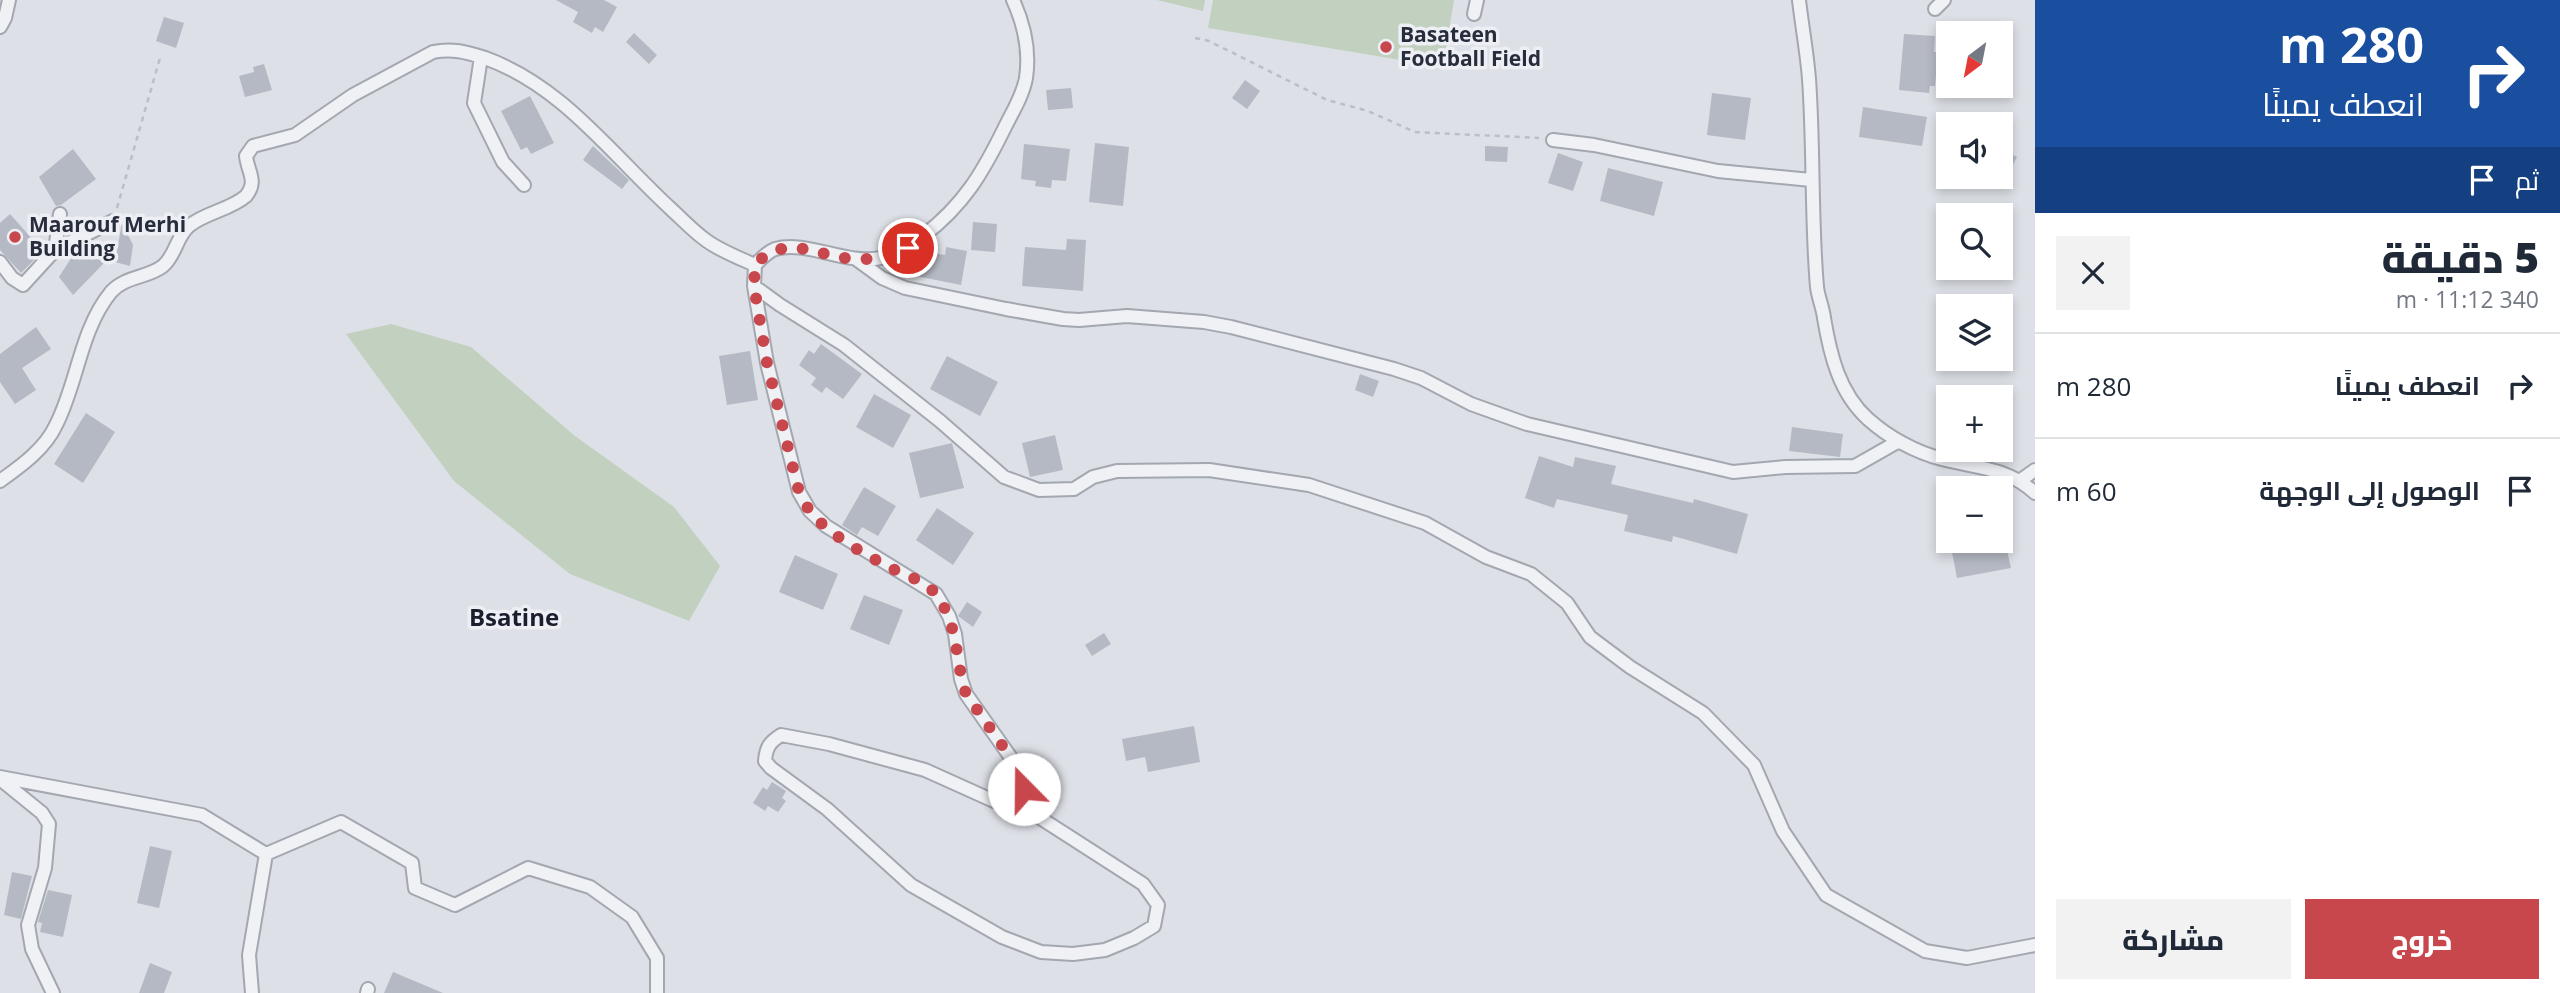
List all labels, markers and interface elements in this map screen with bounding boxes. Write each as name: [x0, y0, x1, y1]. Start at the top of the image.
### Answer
text: 280 m: [2279, 11, 2424, 77]
place label: Basateen Football Field: [1400, 20, 1541, 72]
north arrow: [1936, 21, 2012, 98]
map controls: [1936, 21, 2013, 553]
icon: right: [2448, 28, 2539, 119]
marker: Basateen Football Field: [1378, 39, 1394, 55]
text: انعطف يمينًا: [2262, 82, 2424, 125]
button: sound: [1936, 112, 2013, 189]
icon: arrive: [2463, 161, 2501, 199]
text: ثم: [2515, 162, 2539, 198]
button: search: [1936, 203, 2013, 280]
place label: Maarouf Merhi Building: [29, 210, 186, 262]
pin: [878, 218, 938, 278]
text: 5 دقيقة: [2382, 228, 2539, 285]
marker: Maarouf Merhi Building: [7, 229, 23, 245]
icon: arrive: [889, 229, 927, 267]
button: close: [2056, 236, 2130, 310]
text: 340 m · 11:12: [2396, 283, 2539, 315]
button: layers: [1936, 294, 2013, 371]
text: انعطف يمينًا: [2335, 367, 2480, 403]
icon: right: [2501, 367, 2539, 405]
text: 280 m: [2056, 368, 2131, 404]
button: +: [1936, 385, 2013, 462]
text: الوصول إلى الوجهة: [2259, 472, 2480, 508]
icon: arrive: [2501, 472, 2539, 510]
text: 60 m: [2056, 473, 2117, 509]
button: −: [1936, 476, 2013, 553]
district label: Bsatine: [469, 600, 559, 633]
position arrow: [987, 752, 1061, 826]
button: مشاركة: [2056, 899, 2291, 979]
button: خروج: [2305, 899, 2539, 979]

